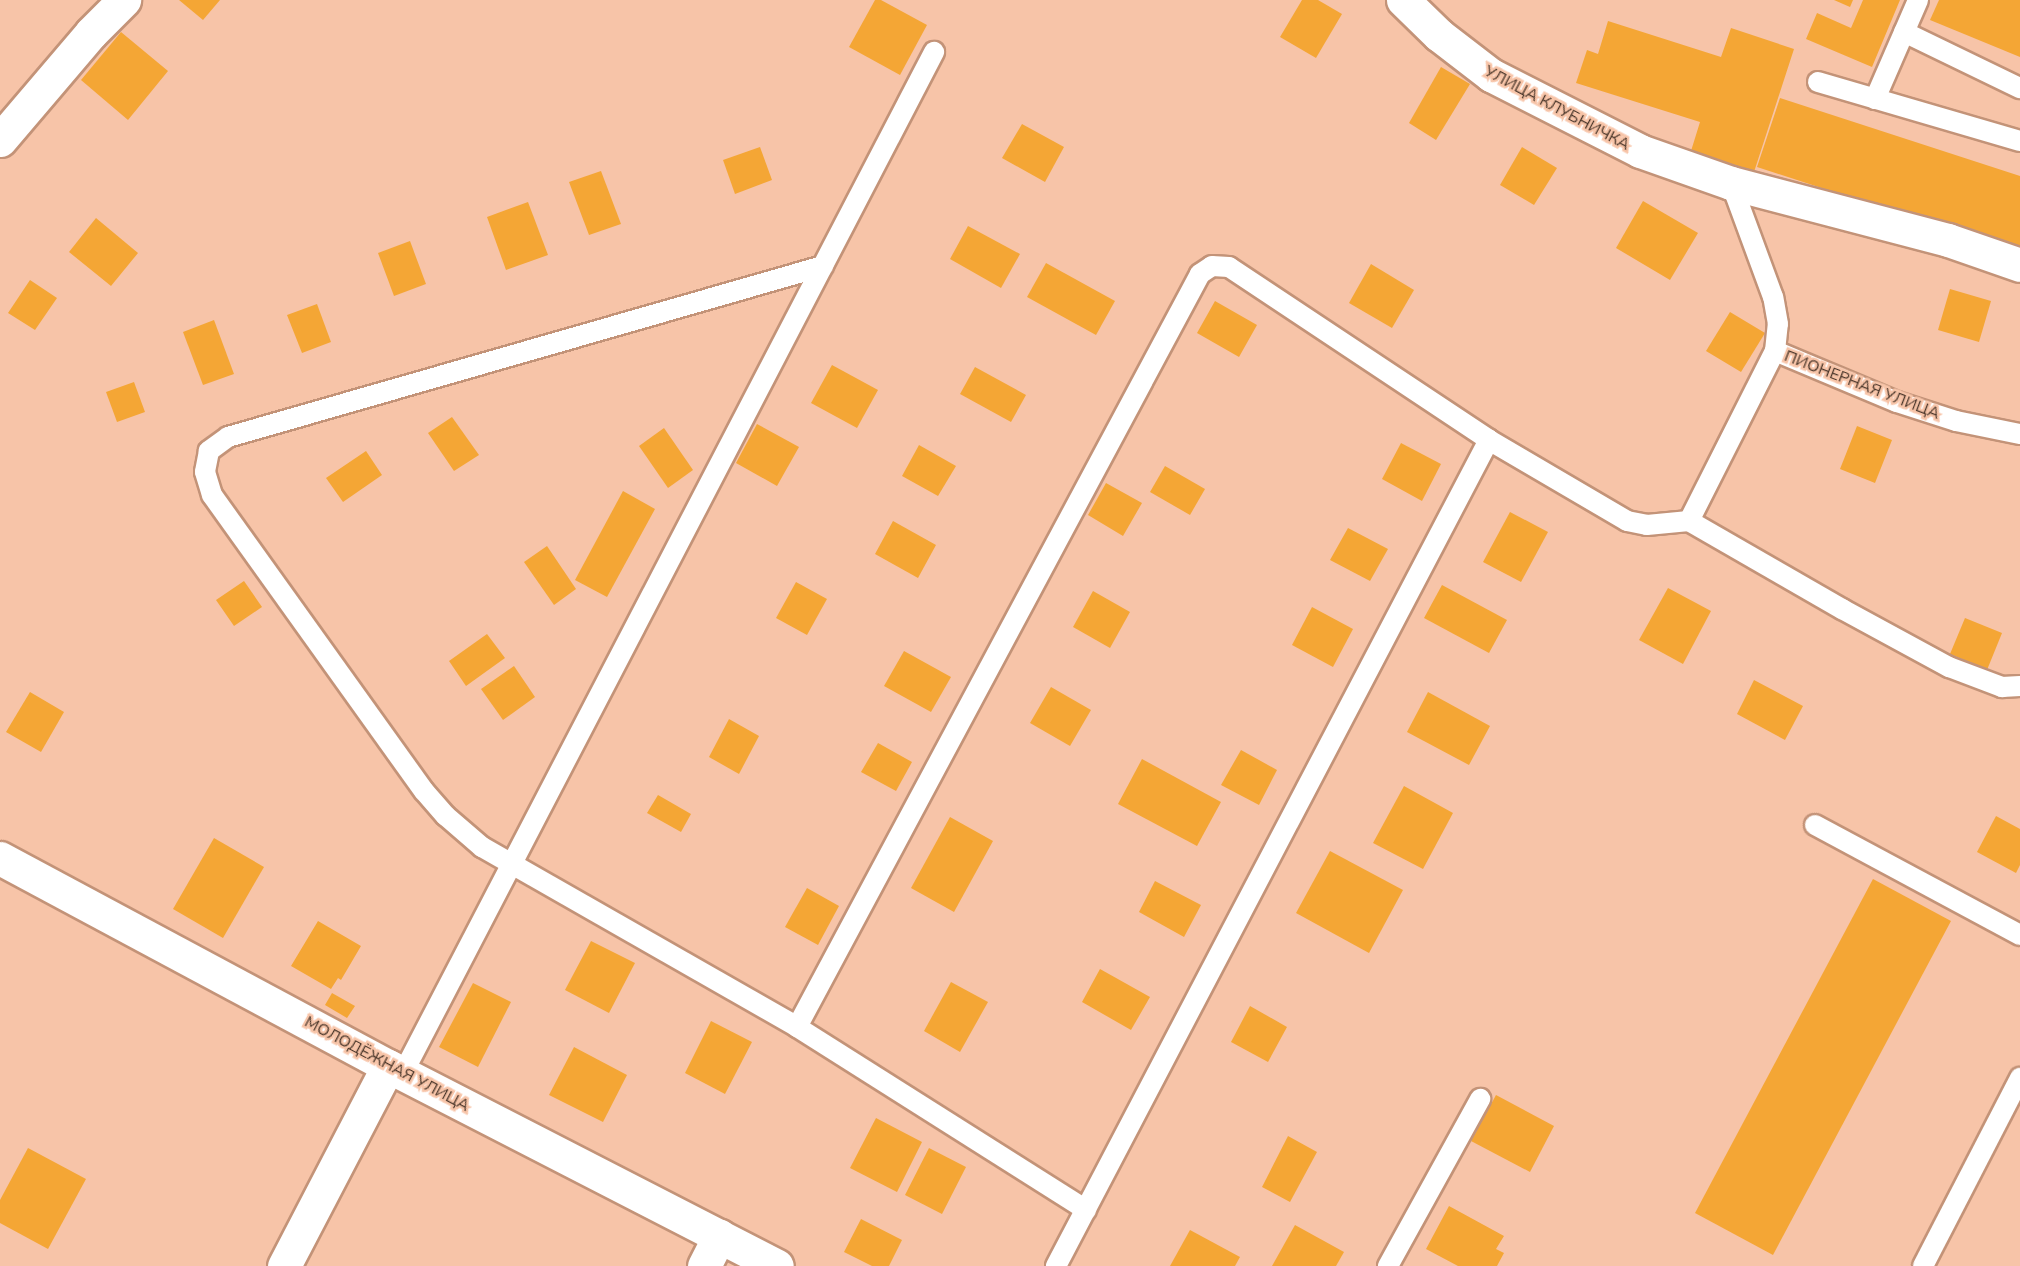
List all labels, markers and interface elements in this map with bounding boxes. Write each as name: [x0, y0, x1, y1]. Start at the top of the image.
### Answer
street label: УЛИЦА КЛУБНИЧКА: [1481, 62, 1633, 154]
street label: ПИОНЕРНАЯ УЛИЦА: [1782, 347, 1942, 423]
street label: МОЛОДЁЖНАЯ УЛИЦА: [301, 1012, 473, 1116]

